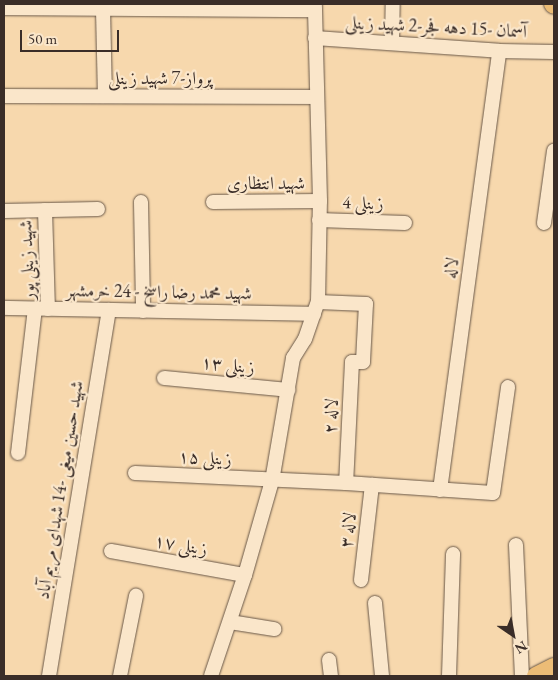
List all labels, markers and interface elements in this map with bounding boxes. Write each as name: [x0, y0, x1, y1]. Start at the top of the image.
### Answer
street label: آسمان -15 دهه فجر-2 شهید زینلی: [345, 11, 527, 43]
scale bar: [22, 20, 121, 52]
text: 50 m: [28, 29, 57, 48]
street label: پرواز-7 شهید زینلی: [108, 67, 212, 89]
street label: شهید انتظاری: [227, 172, 305, 194]
street label: زینلی 4: [342, 191, 384, 215]
street label: شهید زینلی پور: [15, 219, 39, 301]
street label: لاله: [439, 256, 463, 280]
street label: شهید محمد رضا راسخ - 24 خرمشهر: [66, 280, 252, 304]
street label: زینلی ۱۳: [200, 351, 256, 379]
street label: شهید حسین میغی -14 شهدای مریم آباد: [32, 379, 88, 601]
street label: لاله ۲: [319, 398, 343, 434]
street label: زینلی ۱۵: [178, 446, 232, 470]
street label: لاله ۳: [335, 511, 361, 549]
street label: زینلی ۱۷: [153, 530, 209, 560]
north arrow: [488, 610, 538, 660]
text: N: [512, 637, 531, 658]

